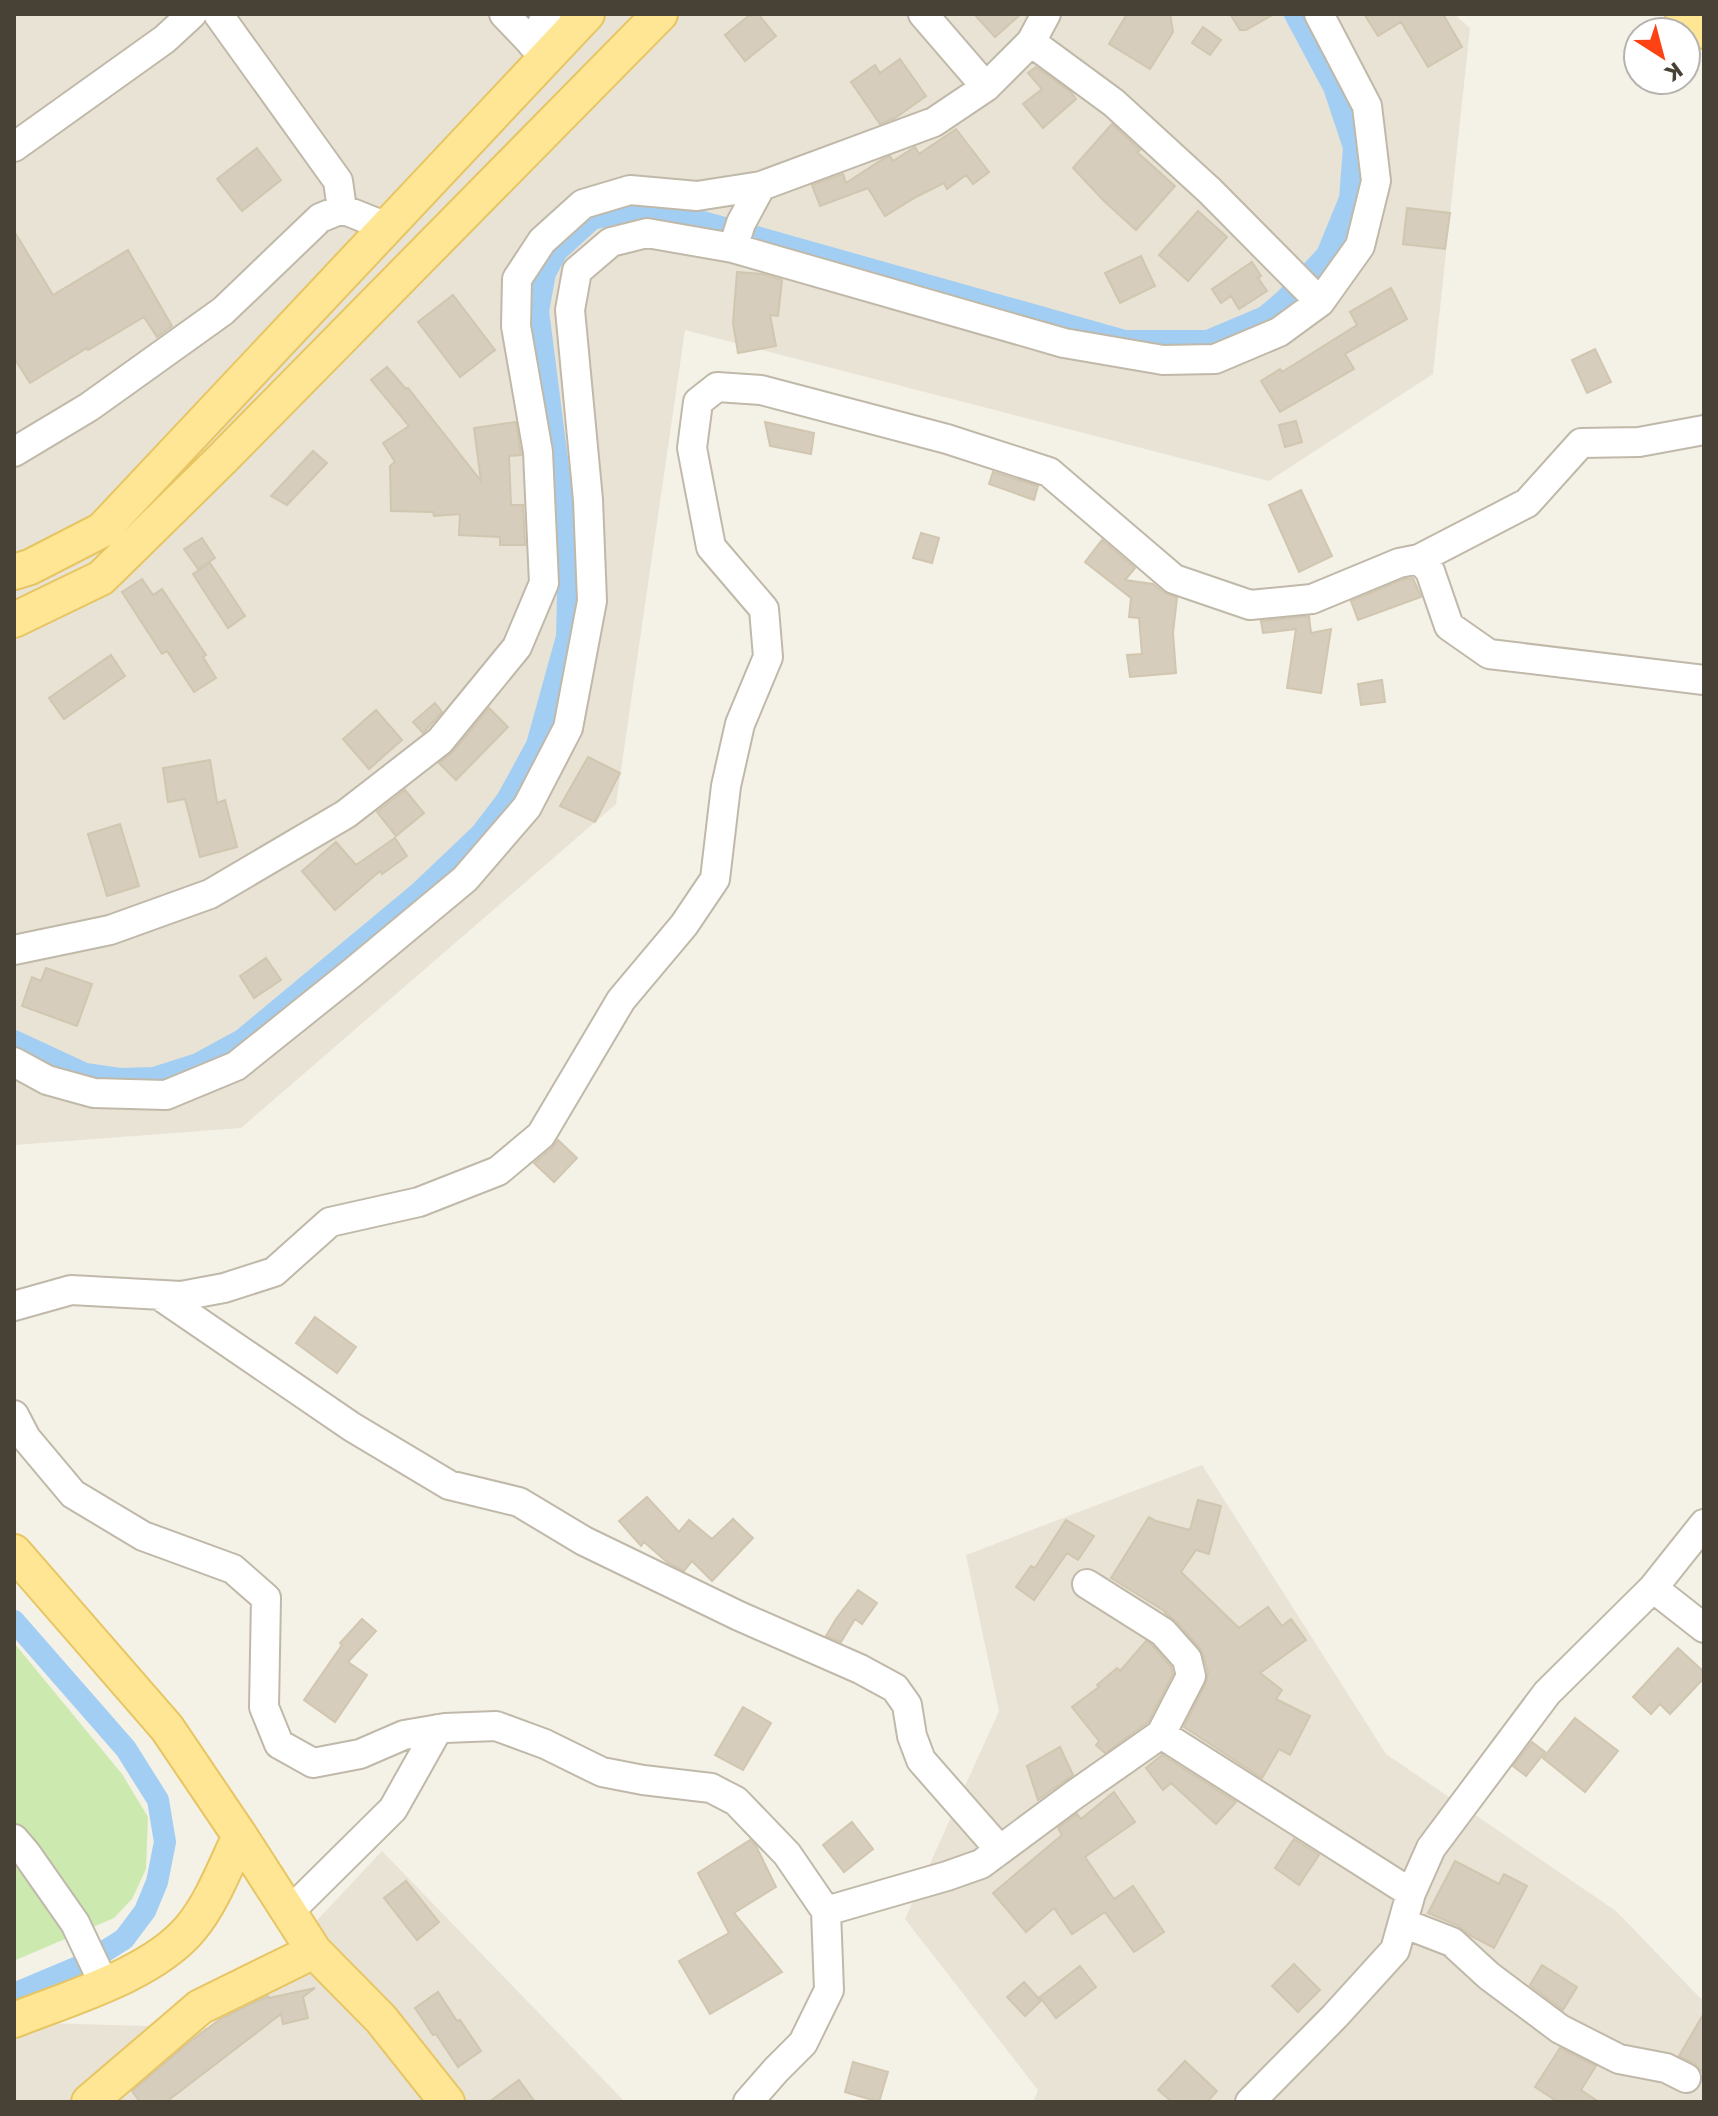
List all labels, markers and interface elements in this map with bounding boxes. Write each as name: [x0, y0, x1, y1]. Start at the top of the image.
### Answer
north arrow: [1622, 16, 1702, 96]
text: K: [1658, 55, 1689, 89]

